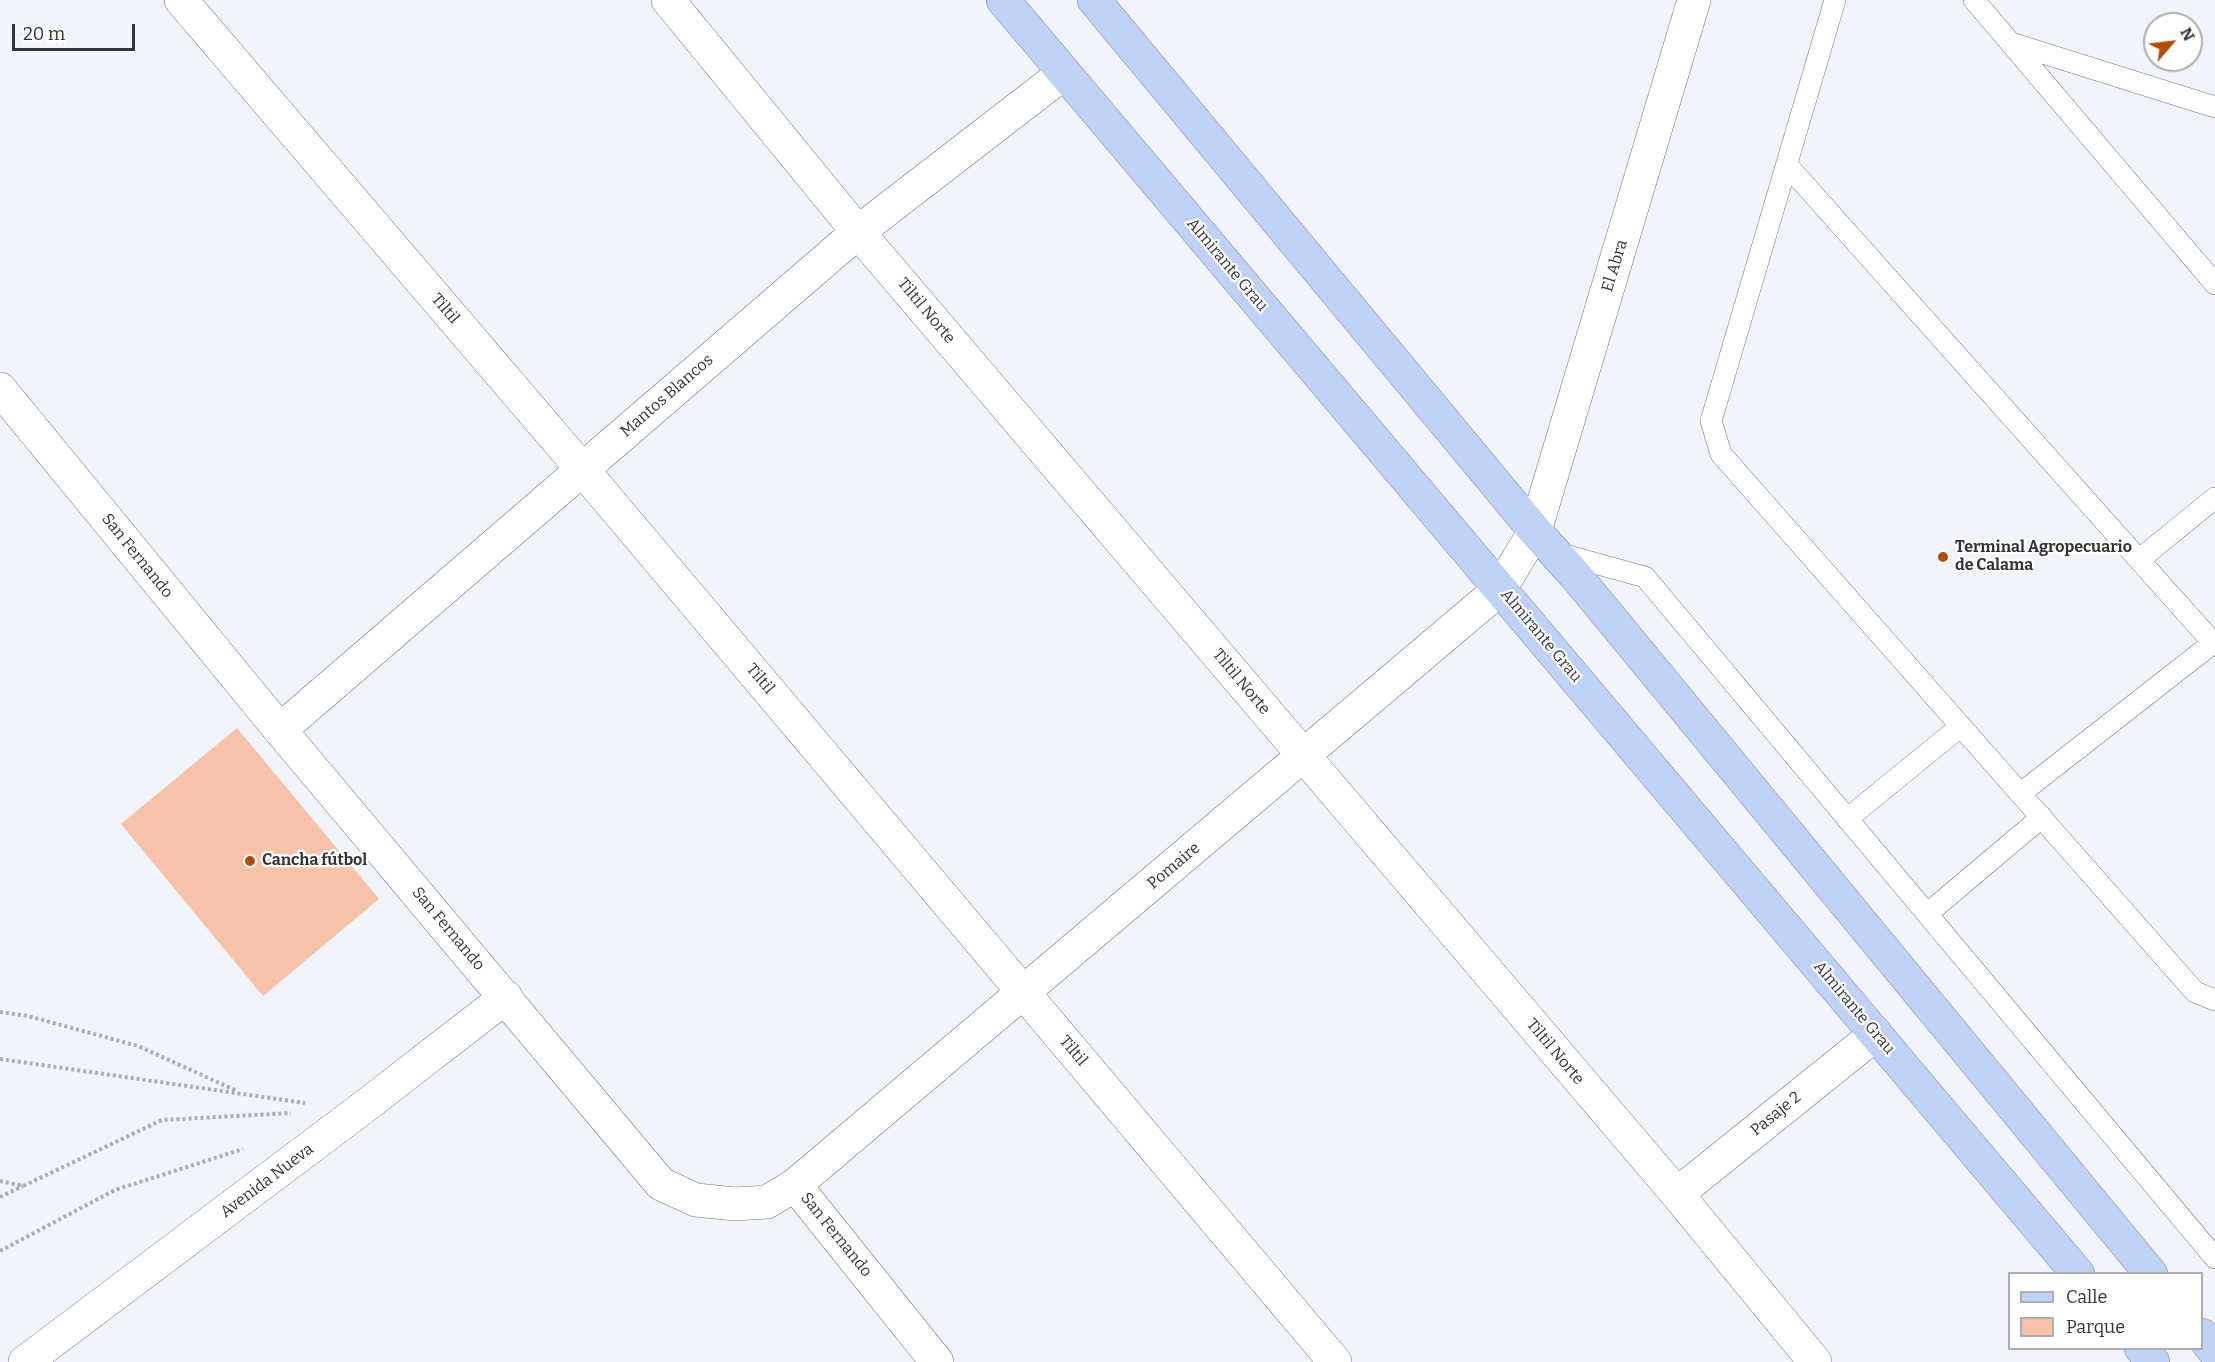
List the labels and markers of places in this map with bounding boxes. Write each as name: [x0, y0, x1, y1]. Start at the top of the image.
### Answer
place label: Terminal Agropecuario de Calama: [1955, 538, 2132, 576]
marker: Terminal Agropecuario de Calama: [1936, 550, 1950, 564]
place label: Cancha fútbol: [262, 851, 367, 871]
marker: Cancha fútbol: [243, 854, 257, 868]

